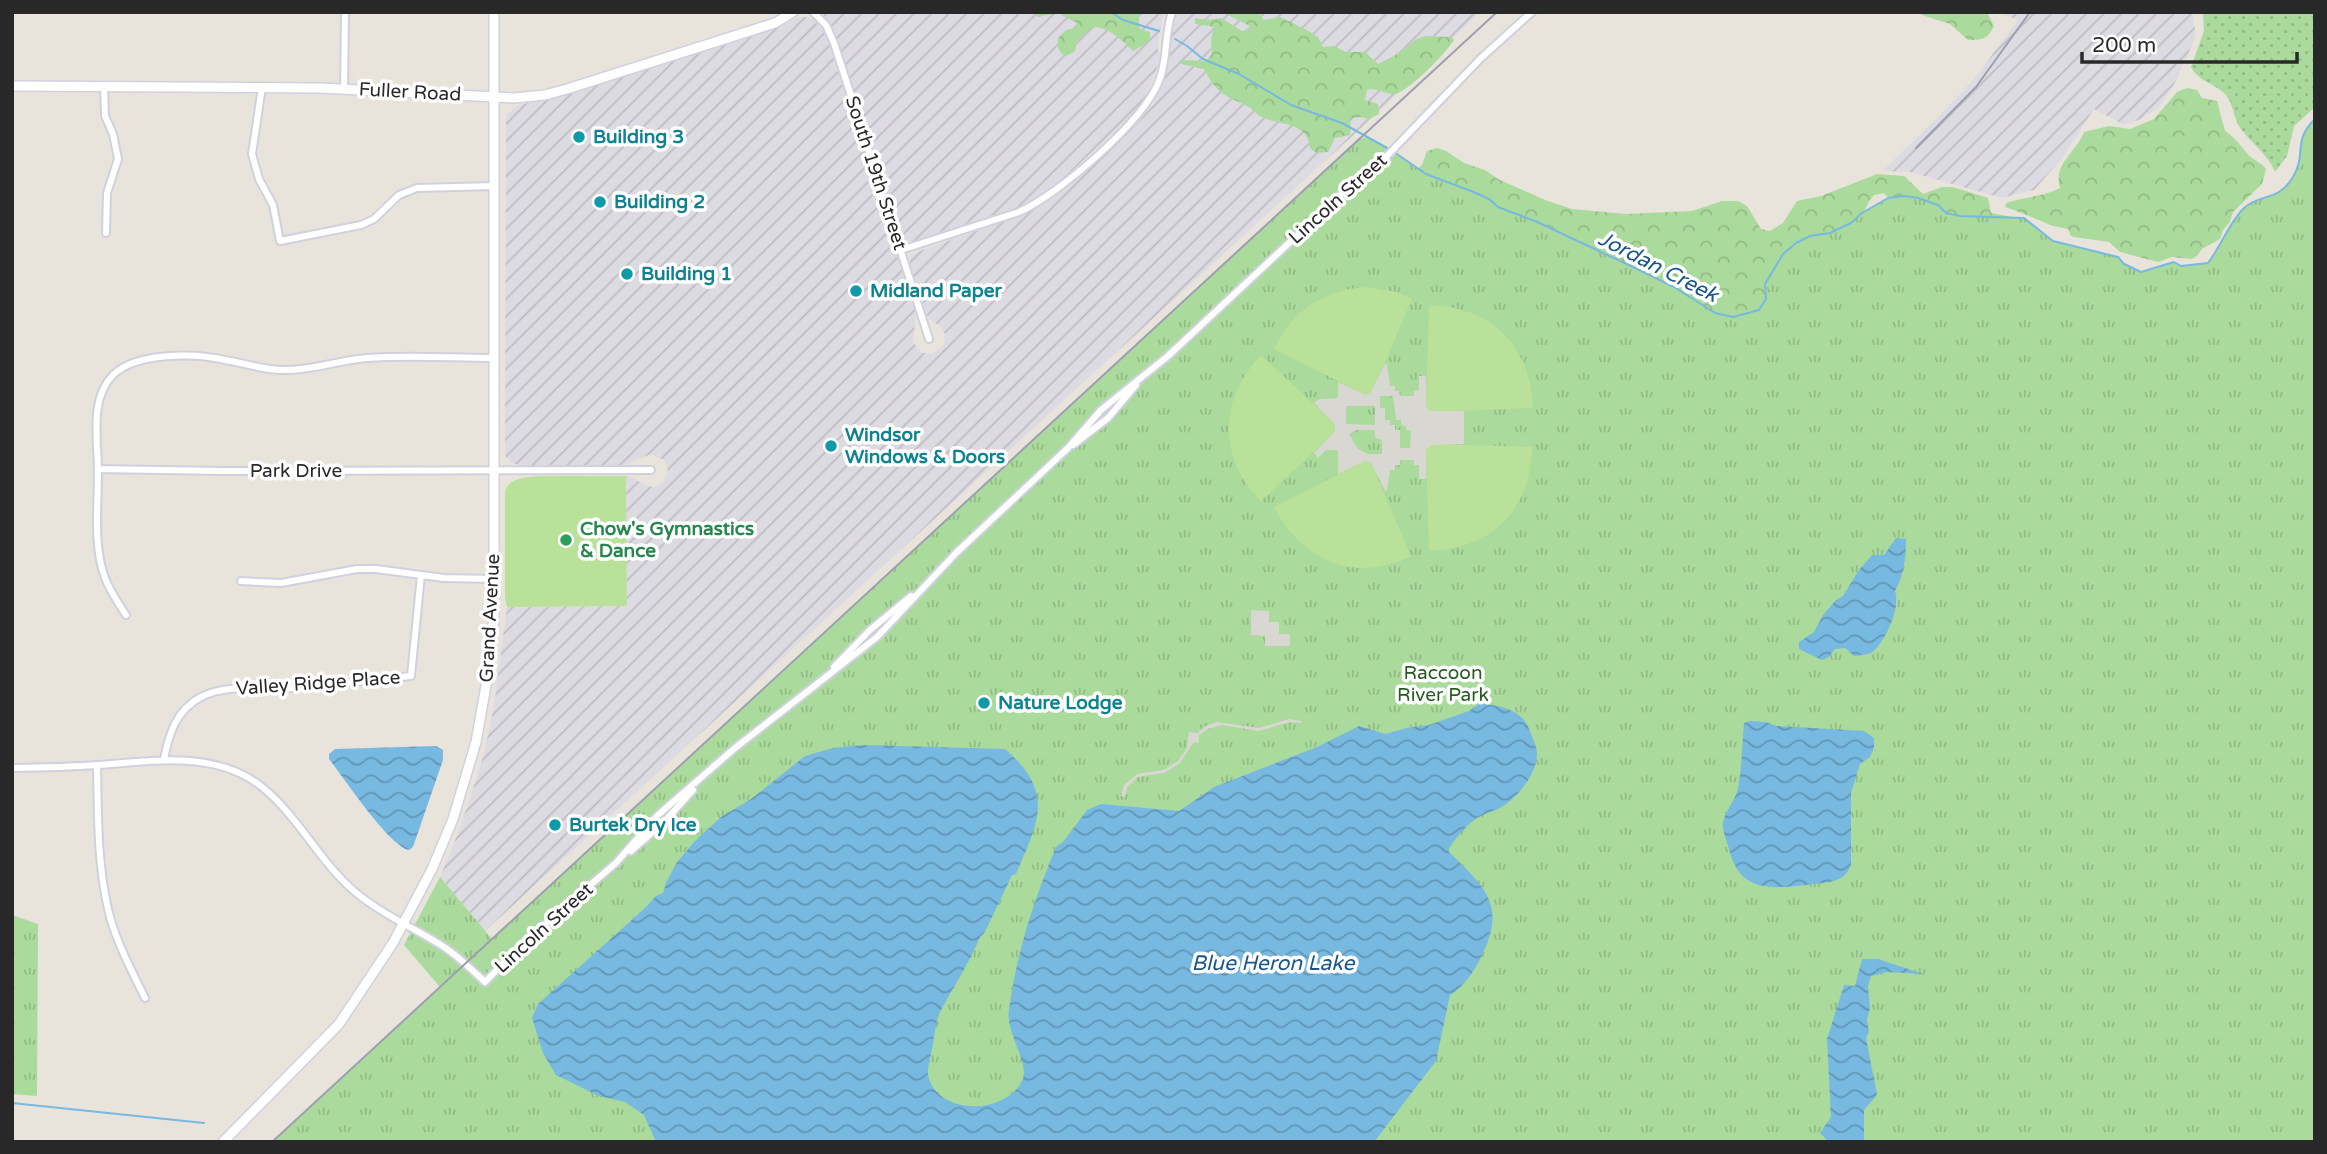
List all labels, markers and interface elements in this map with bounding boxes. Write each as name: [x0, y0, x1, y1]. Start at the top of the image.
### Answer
scale bar: [2082, 21, 2297, 65]
text: 200 m: [2092, 33, 2156, 58]
street label: Fuller Road: [358, 78, 462, 106]
street label: South 19th Street: [841, 93, 911, 253]
place label: Building 3: [593, 126, 684, 149]
marker: Building 3: [571, 129, 587, 145]
street label: Lincoln Street: [1284, 149, 1392, 249]
place label: Building 2: [614, 191, 705, 214]
marker: Building 2: [592, 194, 608, 210]
water label: Jordan Creek: [1594, 226, 1723, 309]
place label: Building 1: [641, 263, 732, 286]
marker: Building 1: [619, 266, 635, 282]
place label: Midland Paper: [870, 280, 1002, 303]
marker: Midland Paper: [848, 283, 864, 299]
place label: Windsor Windows & Doors: [845, 424, 1005, 468]
marker: Windsor Windows & Doors: [823, 438, 839, 454]
street label: Park Drive: [250, 460, 342, 482]
place label: Chow's Gymnastics & Dance: [580, 518, 754, 562]
marker: Chow's Gymnastics & Dance: [558, 532, 574, 548]
street label: Grand Avenue: [476, 553, 504, 683]
park label: Raccoon River Park: [1397, 662, 1489, 706]
street label: Valley Ridge Place: [235, 666, 401, 700]
place label: Nature Lodge: [998, 692, 1123, 715]
marker: Nature Lodge: [976, 695, 992, 711]
place label: Burtek Dry Ice: [569, 814, 697, 837]
marker: Burtek Dry Ice: [547, 817, 563, 833]
street label: Lincoln Street: [490, 878, 598, 978]
water label: Blue Heron Lake: [1191, 951, 1356, 976]

